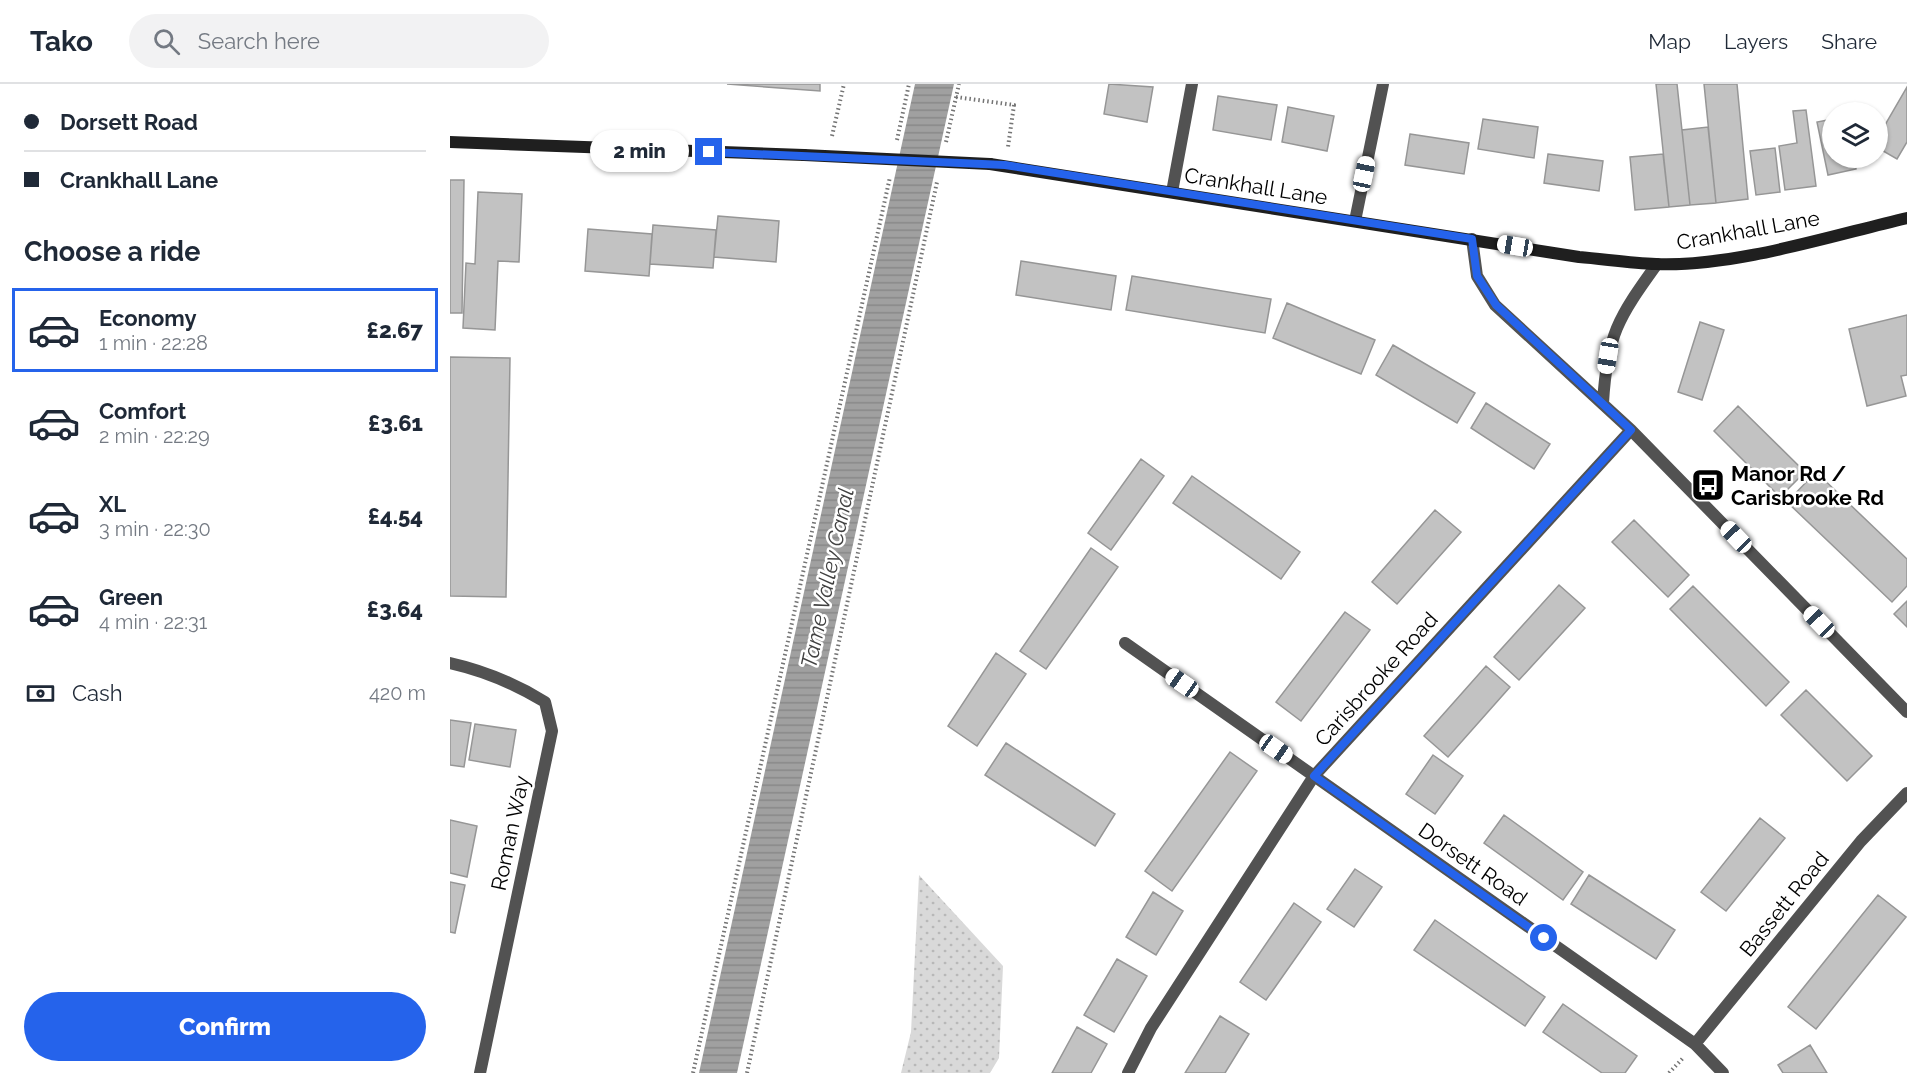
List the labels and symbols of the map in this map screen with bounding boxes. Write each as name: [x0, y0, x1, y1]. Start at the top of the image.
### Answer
callout: 2 min: [589, 131, 688, 173]
route end: [695, 138, 722, 165]
car: [1351, 155, 1377, 193]
street label: Crankhall Lane: [1183, 162, 1329, 210]
street label: Crankhall Lane: [1675, 205, 1821, 255]
car: [1496, 234, 1534, 258]
car: [1596, 337, 1620, 375]
place label: Manor Rd / Carisbrooke Rd: [1731, 461, 1884, 510]
bus stop icon: Manor Rd / Carisbrooke Rd: [1690, 467, 1726, 503]
water label: Tame Valley Canal: [795, 485, 859, 670]
car: [1717, 518, 1755, 556]
car: [1800, 603, 1838, 641]
street label: Carisbrooke Road: [1309, 607, 1443, 751]
car: [1162, 665, 1202, 701]
car: [1256, 731, 1296, 767]
street label: Roman Way: [486, 773, 534, 893]
street label: Dorsett Road: [1414, 817, 1532, 911]
street label: Bassett Road: [1734, 846, 1834, 962]
route start: [1530, 924, 1557, 951]

